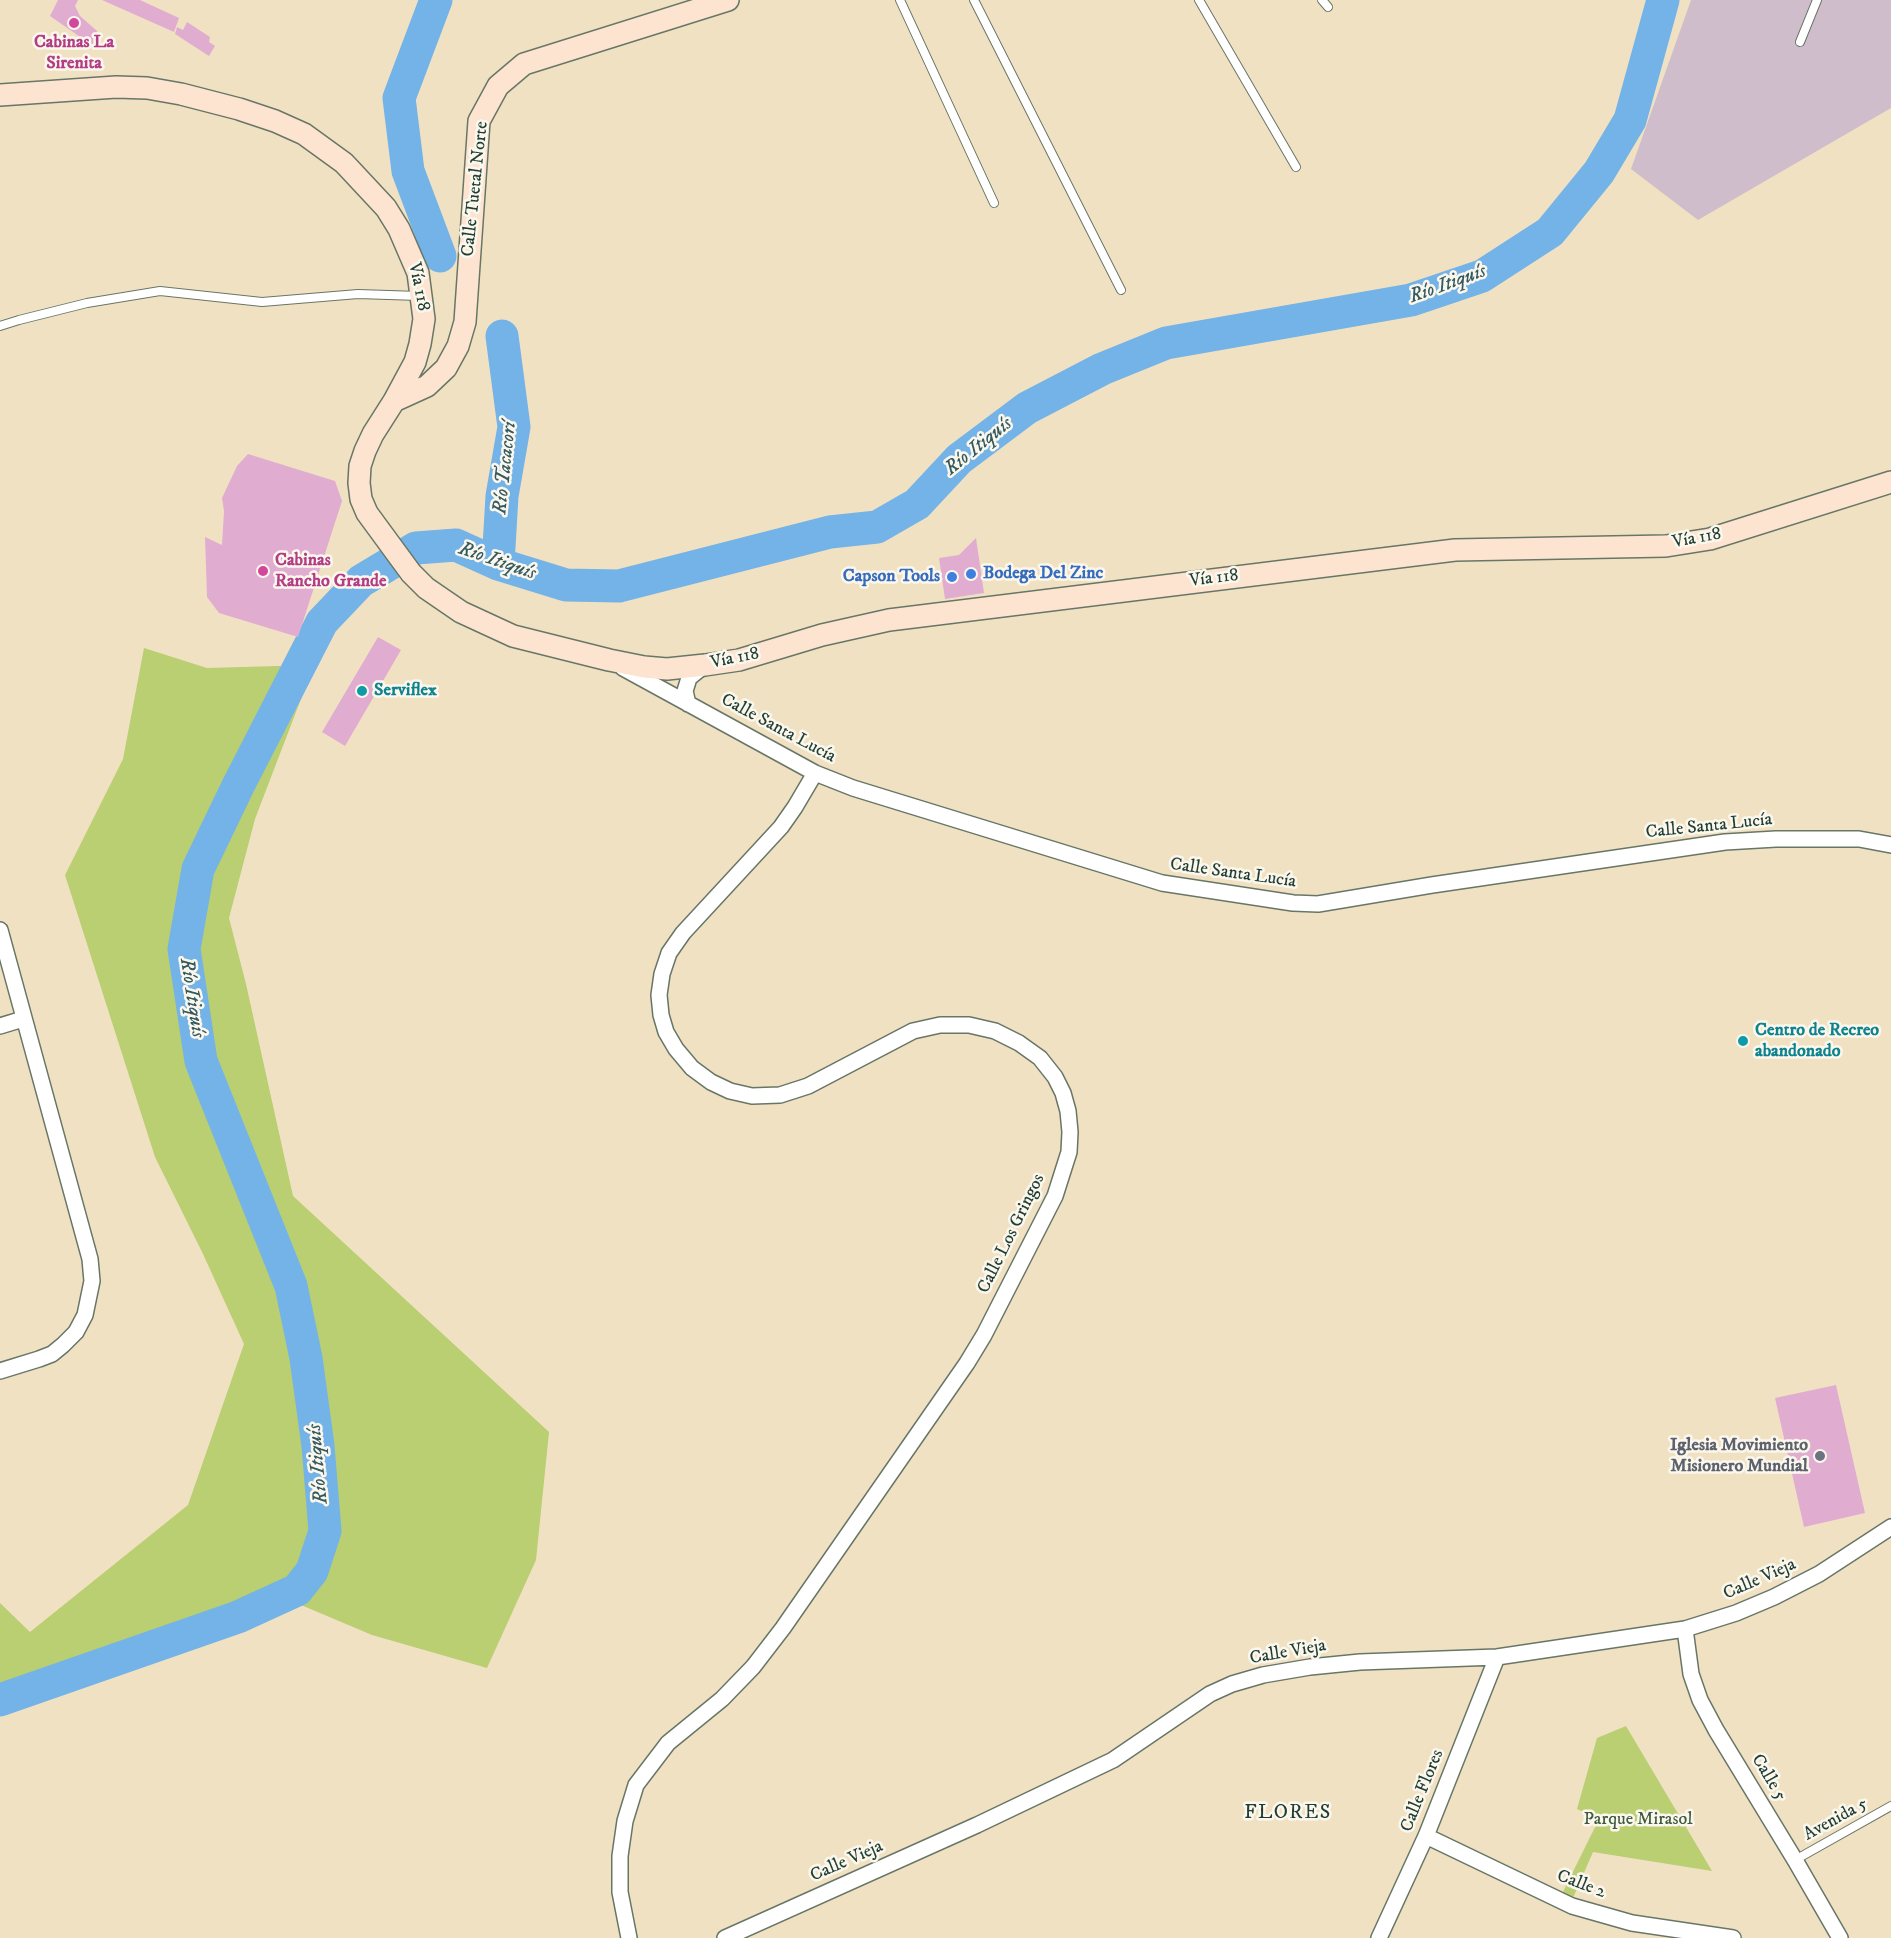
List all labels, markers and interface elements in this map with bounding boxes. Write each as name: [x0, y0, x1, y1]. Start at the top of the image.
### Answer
marker: Cabinas La Sirenita: [67, 16, 81, 30]
place label: Cabinas La Sirenita: [34, 32, 114, 74]
street label: Calle Tuetal Norte: [458, 120, 494, 258]
water label: Río Itiquís: [1406, 260, 1490, 310]
street label: Vía 118: [402, 261, 434, 313]
water label: Río Itiquís: [940, 412, 1018, 482]
water label: Río Tacacorí: [489, 421, 523, 515]
street label: Vía 118: [1671, 524, 1723, 554]
water label: Río Itiquís: [455, 538, 539, 586]
place label: Cabinas Rancho Grande: [275, 550, 386, 592]
place label: Bodega Del Zinc: [983, 563, 1103, 585]
marker: Cabinas Rancho Grande: [256, 564, 270, 578]
street label: Vía 118: [1188, 565, 1240, 593]
place label: Capson Tools: [843, 566, 940, 588]
marker: Bodega Del Zinc: [964, 567, 978, 581]
marker: Capson Tools: [945, 570, 959, 584]
street label: Vía 118: [709, 643, 761, 675]
place label: Serviflex: [374, 680, 437, 702]
marker: Serviflex: [355, 684, 369, 698]
street label: Calle Santa Lucía: [717, 690, 839, 768]
street label: Calle Santa Lucía: [1645, 810, 1773, 844]
street label: Calle Santa Lucía: [1169, 854, 1297, 894]
water label: Río Itiquís: [173, 957, 209, 1039]
place label: Centro de Recreo abandonado: [1755, 1020, 1879, 1062]
marker: Centro de Recreo abandonado: [1736, 1034, 1750, 1048]
street label: Calle Los Gringos: [974, 1171, 1050, 1297]
water label: Río Itiquís: [304, 1423, 334, 1505]
place label: Iglesia Movimiento Misionero Mundial: [1670, 1435, 1808, 1478]
marker: Iglesia Movimiento Misionero Mundial: [1813, 1449, 1827, 1463]
street label: Calle Vieja: [1720, 1554, 1800, 1606]
street label: Calle Vieja: [1248, 1636, 1328, 1670]
street label: Calle Flores: [1397, 1747, 1449, 1835]
street label: Calle 5: [1746, 1751, 1790, 1805]
street label: Avenida 5: [1800, 1794, 1872, 1846]
district label: FLORES: [1244, 1802, 1332, 1826]
park label: Parque Mirasol: [1583, 1809, 1693, 1831]
street label: Calle Vieja: [807, 1836, 887, 1888]
street label: Calle 2: [1554, 1866, 1608, 1904]

